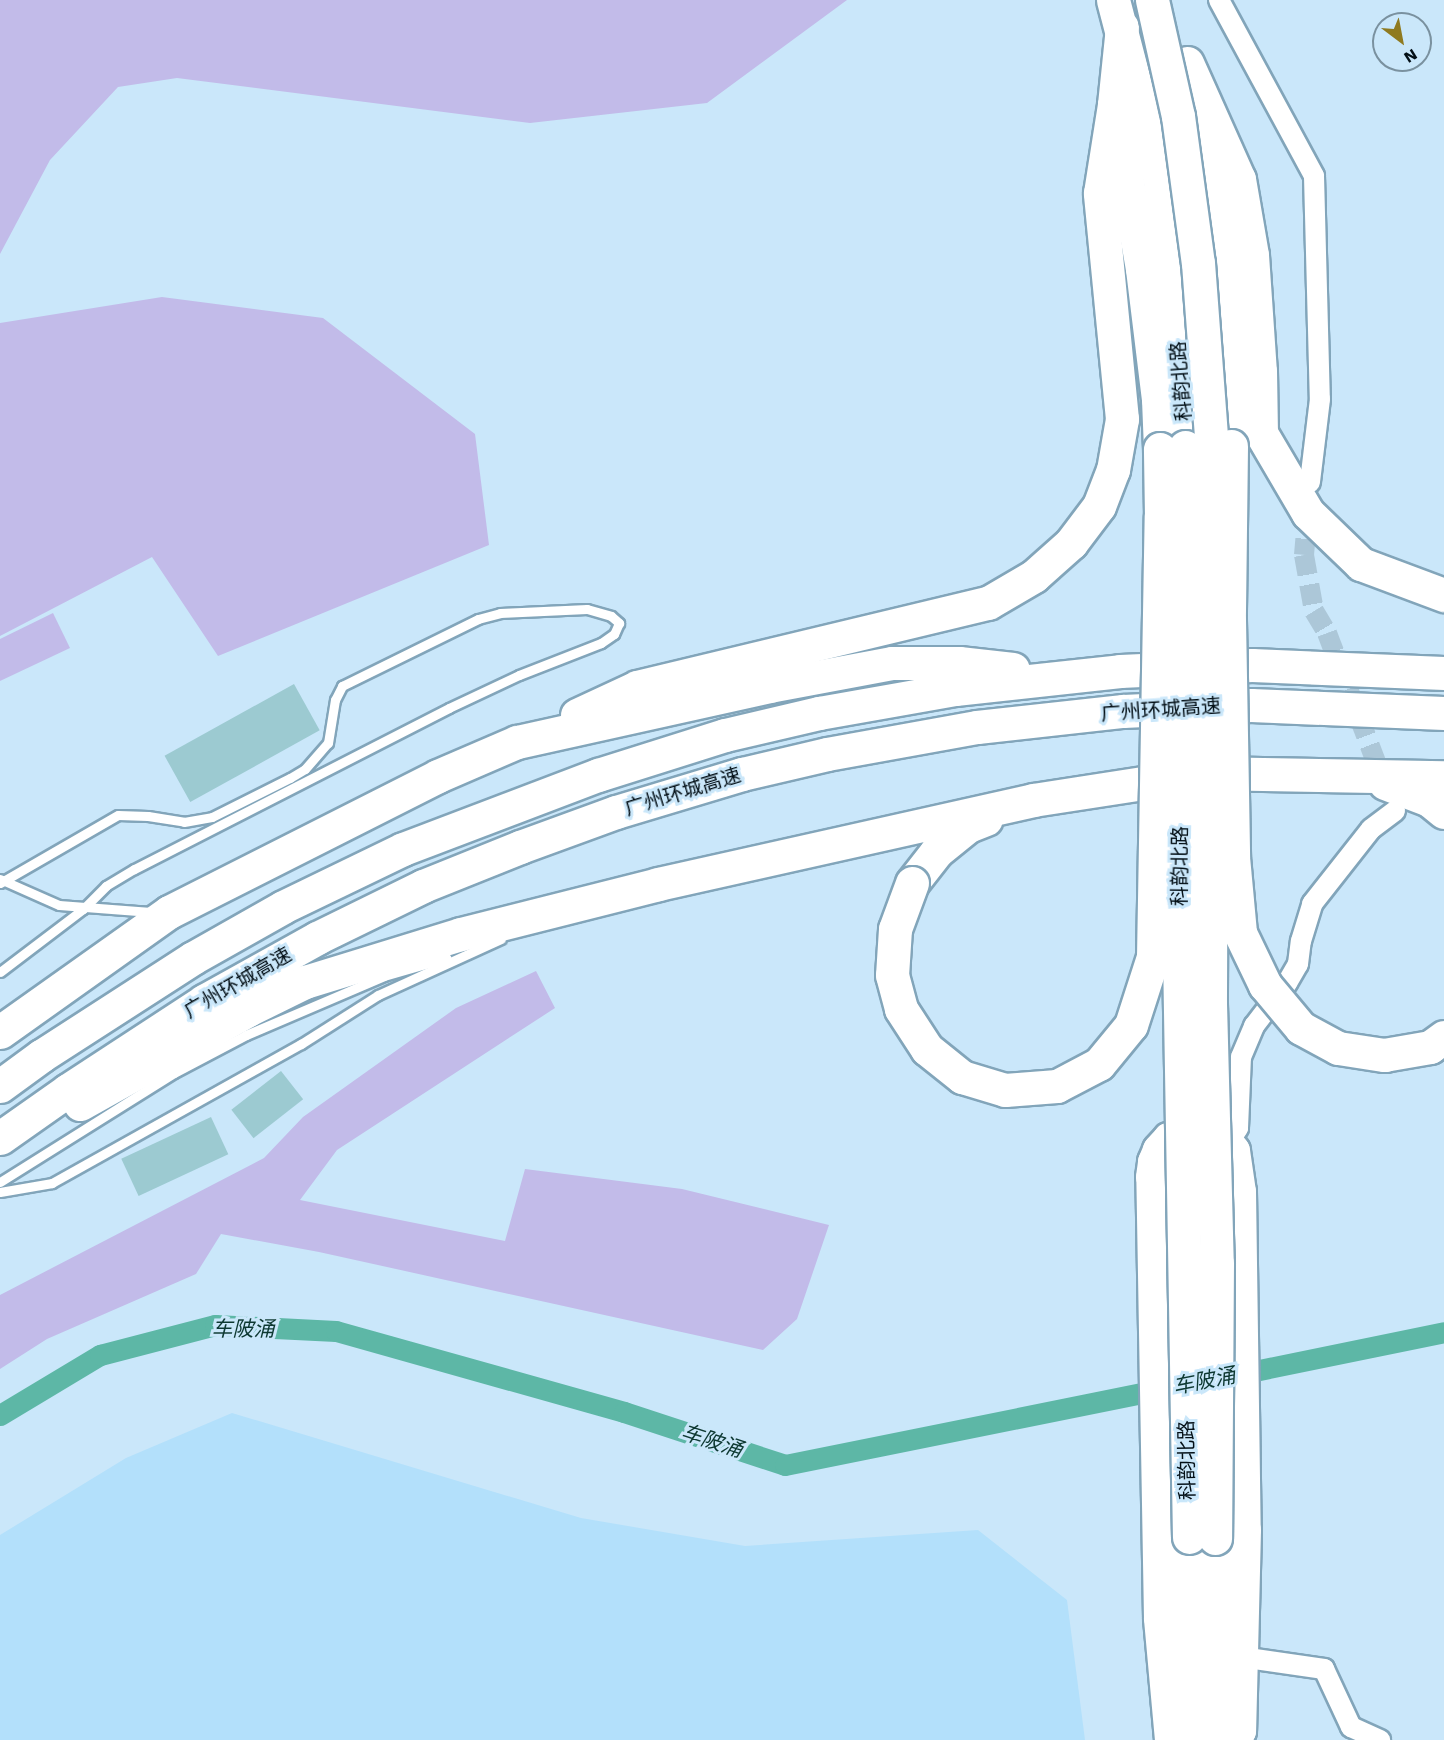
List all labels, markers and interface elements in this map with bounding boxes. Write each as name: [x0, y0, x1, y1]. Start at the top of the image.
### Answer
north arrow: [1372, 12, 1432, 72]
text: N: [1401, 45, 1421, 67]
street label: 科韵北路: [1166, 340, 1196, 422]
street label: 广州环城高速: [1100, 694, 1222, 726]
street label: 广州环城高速: [622, 763, 744, 821]
street label: 科韵北路: [1167, 826, 1193, 906]
street label: 广州环城高速: [180, 943, 296, 1023]
water label: 车陂涌: [212, 1316, 274, 1342]
water label: 车陂涌: [1171, 1363, 1237, 1399]
water label: 车陂涌: [678, 1419, 746, 1463]
street label: 科韵北路: [1174, 1420, 1200, 1500]

